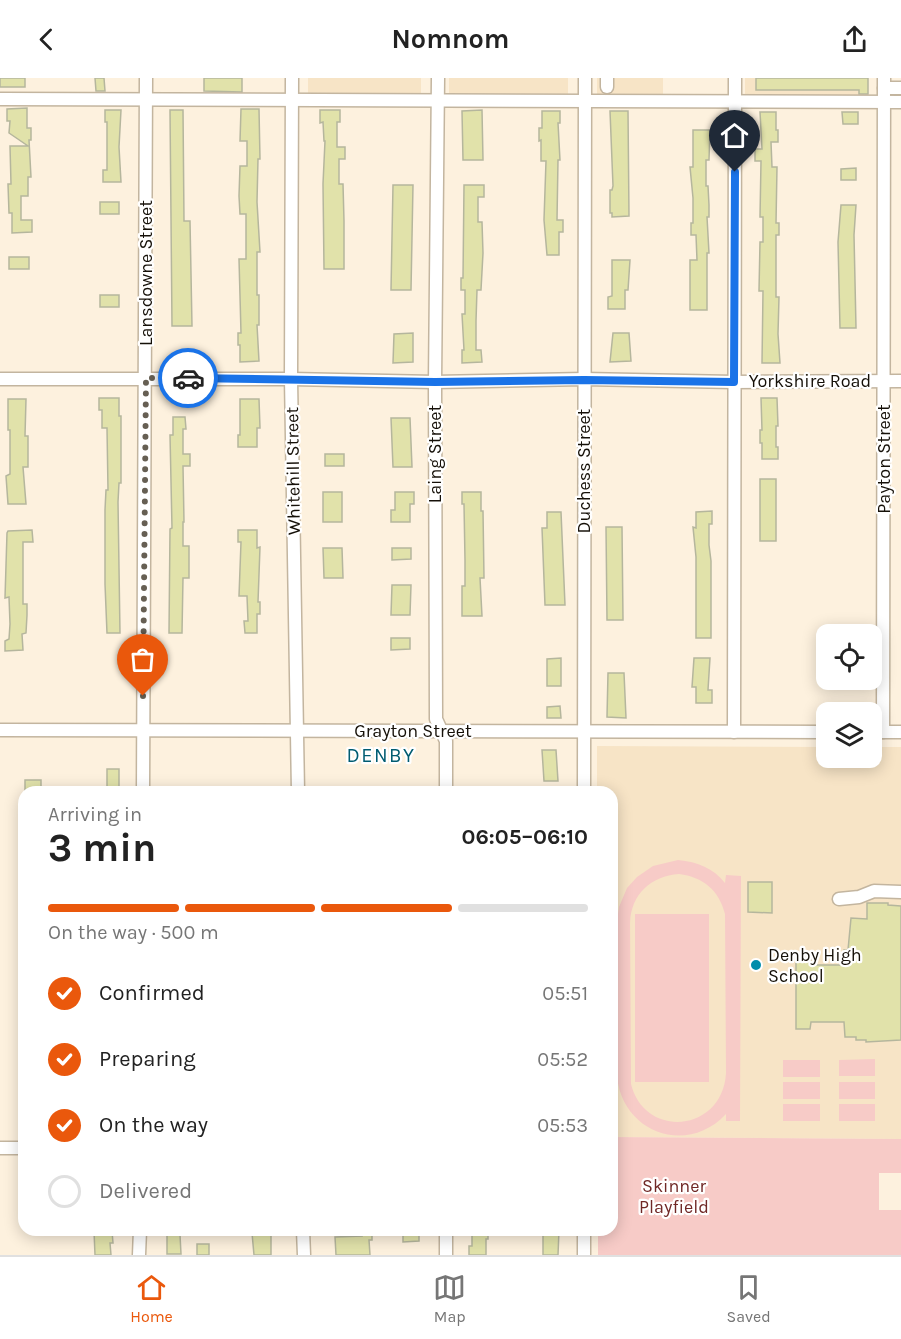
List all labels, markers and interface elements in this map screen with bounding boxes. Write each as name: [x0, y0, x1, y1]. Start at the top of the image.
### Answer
icon: back: [30, 23, 63, 56]
text: Nomnom: [392, 23, 510, 55]
icon: share: [838, 23, 871, 56]
pin: [709, 110, 760, 172]
icon: home: [718, 119, 751, 152]
street label: Lansdowne Street: [135, 200, 157, 346]
courier: [158, 348, 218, 408]
icon: car: [172, 362, 205, 395]
street label: Yorkshire Road: [749, 370, 871, 392]
street label: Payton Street: [873, 404, 895, 514]
street label: Laing Street: [424, 405, 446, 503]
street label: Whitehill Street: [281, 406, 305, 535]
street label: Duchess Street: [573, 408, 595, 533]
map controls: [816, 624, 882, 768]
button: locate: [816, 624, 882, 690]
pin: [117, 634, 168, 696]
icon: bag: [126, 643, 159, 676]
button: layers: [816, 702, 882, 768]
street label: Grayton Street: [354, 720, 472, 742]
district label: DENBY: [346, 744, 416, 767]
text: Arriving in: [48, 803, 142, 826]
text: 06:05–06:10: [462, 824, 588, 850]
text: 3 min: [48, 825, 156, 871]
text: On the way · 500 m: [48, 921, 219, 944]
place label: Denby High School: [768, 944, 862, 987]
marker: Denby High School: [749, 958, 763, 972]
icon: check: [48, 977, 81, 1010]
text: Confirmed: [99, 980, 205, 1006]
text: 05:51: [542, 982, 588, 1005]
icon: check: [48, 1043, 81, 1076]
text: Preparing: [99, 1046, 196, 1072]
text: 05:52: [537, 1048, 588, 1071]
icon: check: [48, 1109, 81, 1142]
text: On the way: [99, 1112, 208, 1138]
text: 05:53: [537, 1114, 588, 1137]
park label: Skinner Playfield: [639, 1175, 709, 1218]
text: Delivered: [99, 1178, 192, 1204]
tab: Home: [130, 1271, 173, 1326]
tab: Map: [433, 1271, 466, 1326]
tab: Saved: [727, 1271, 771, 1326]

